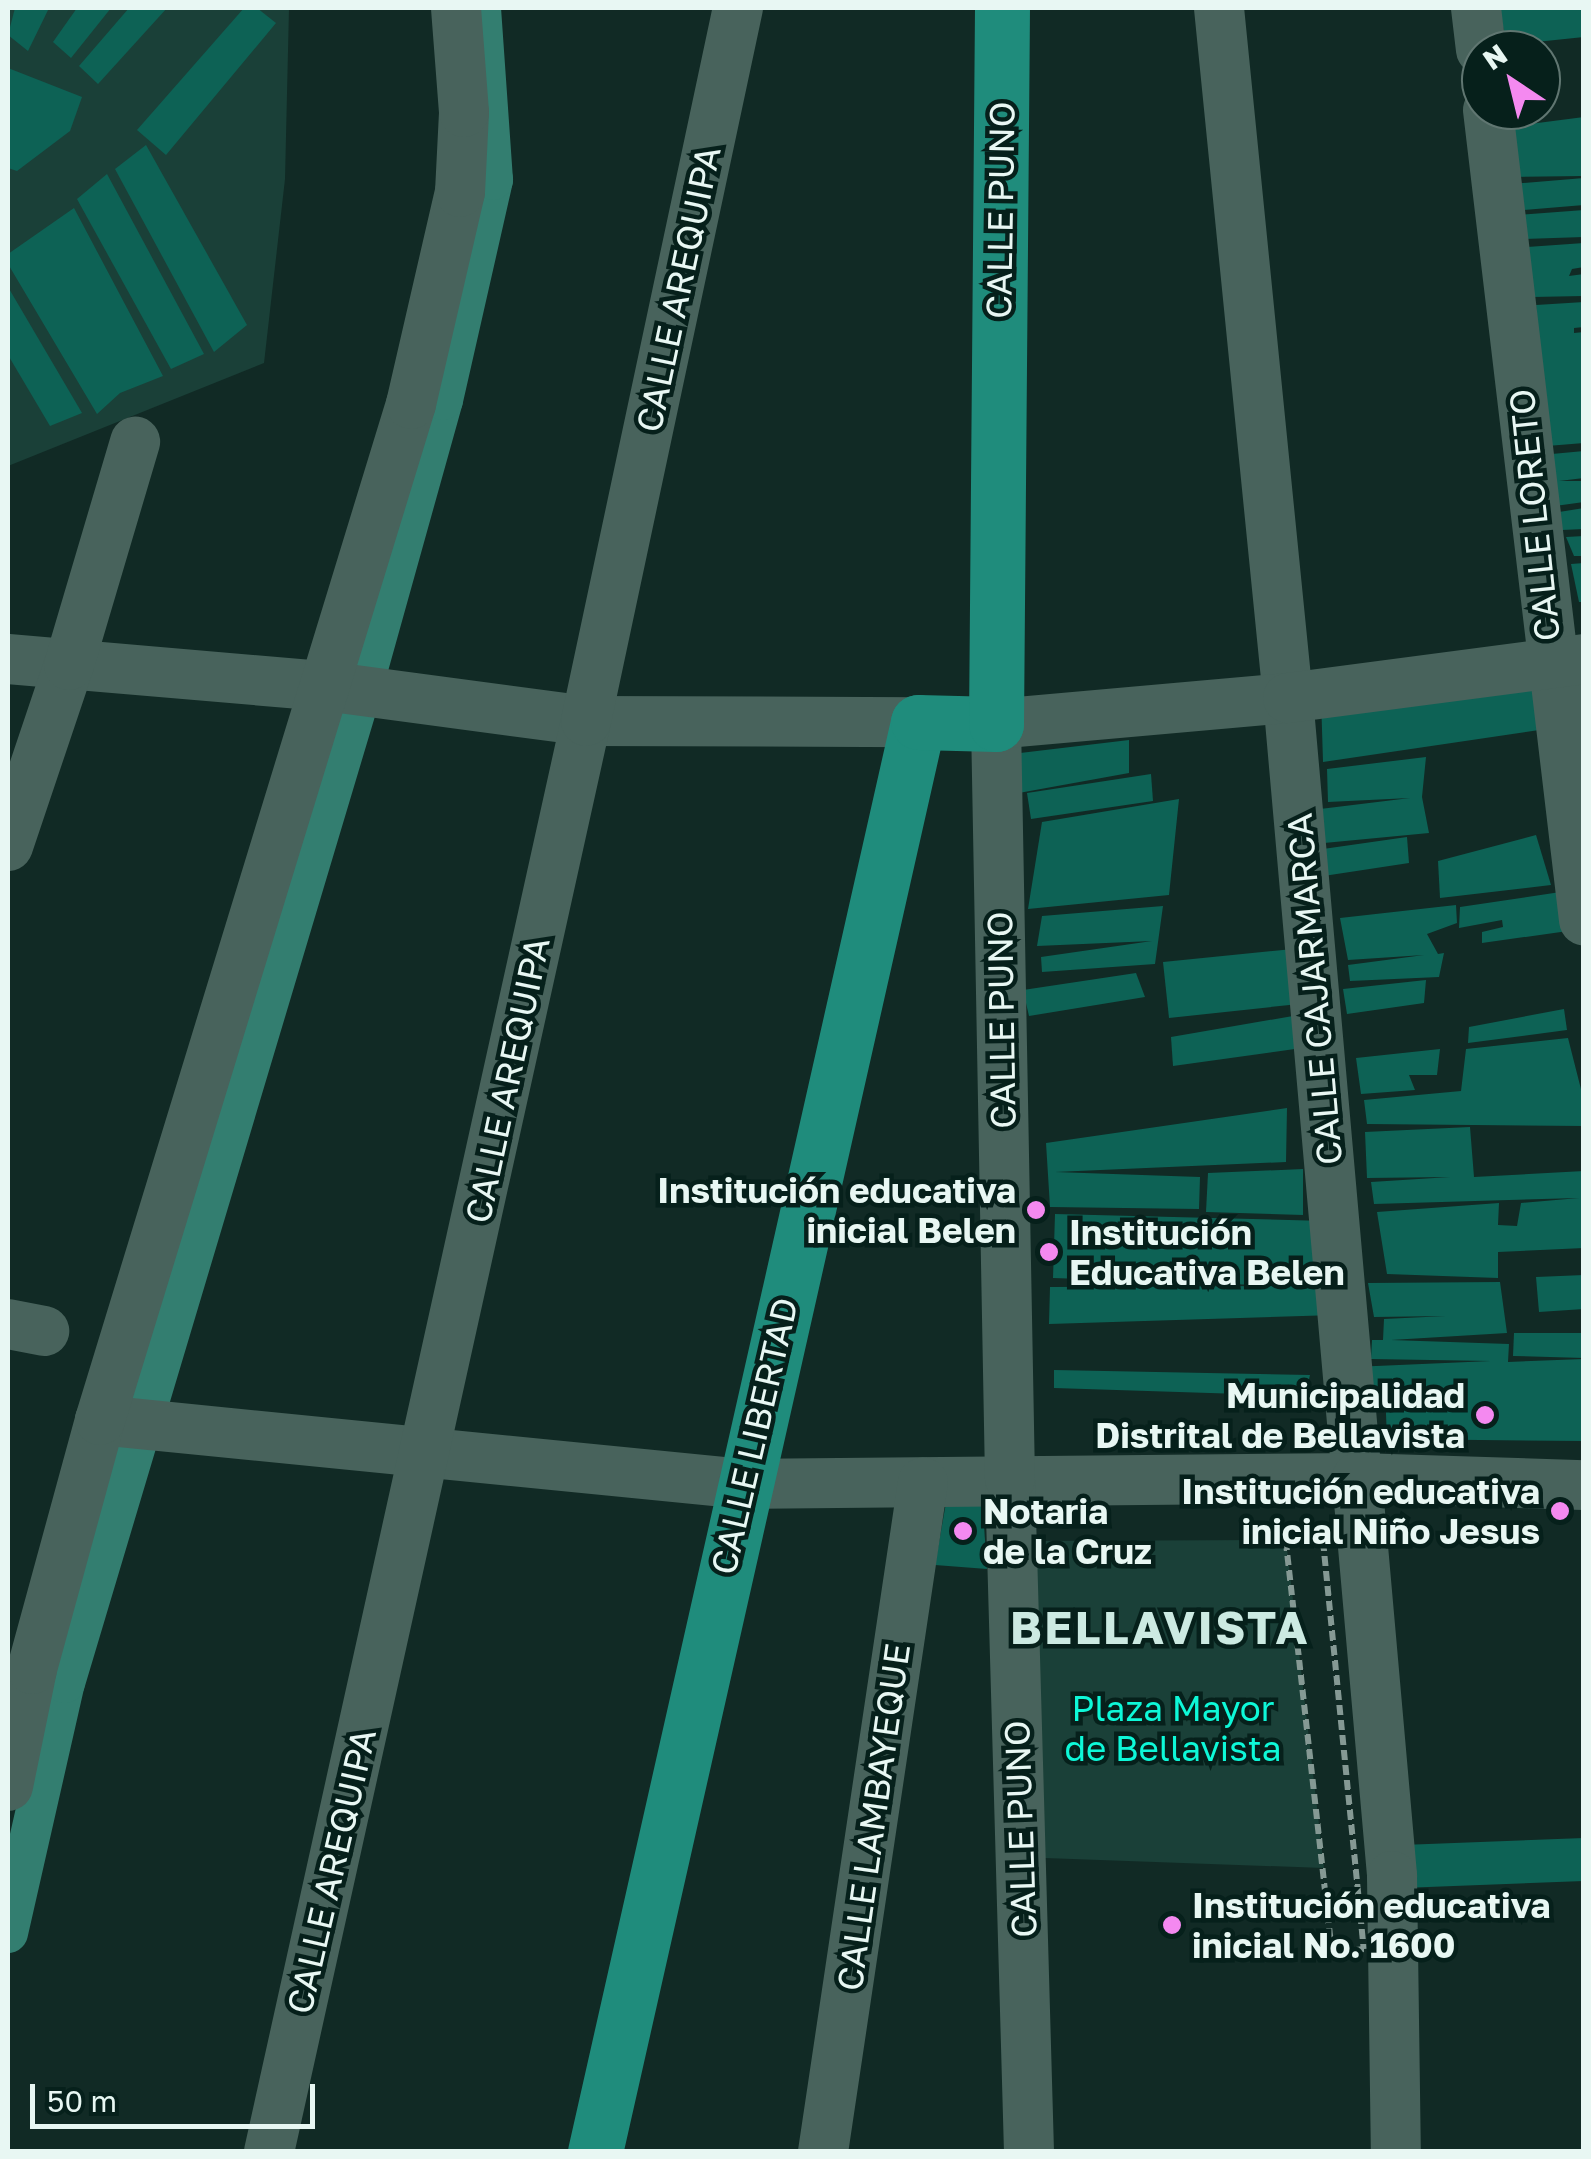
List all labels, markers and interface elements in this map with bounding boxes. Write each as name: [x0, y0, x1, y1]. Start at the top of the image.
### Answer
north arrow: [1461, 30, 1561, 130]
text: N: [1476, 37, 1513, 76]
street label: CALLE PUNO: [977, 101, 1023, 319]
street label: CALLE AREQUIPA: [627, 142, 729, 436]
street label: CALLE LORETO: [1500, 387, 1568, 643]
street label: CALLE CAJARMARCA: [1278, 811, 1350, 1167]
street label: CALLE PUNO: [978, 911, 1024, 1129]
street label: CALLE AREQUIPA: [456, 933, 558, 1227]
place label: Institución educativa inicial Belen: [657, 1169, 1016, 1251]
marker: Institución educativa inicial Belen: [1025, 1199, 1047, 1221]
place label: Institución Educativa Belen: [1069, 1211, 1345, 1293]
marker: Institución Educativa Belen: [1038, 1241, 1060, 1263]
street label: CALLE LIBERTAD: [702, 1294, 806, 1578]
place label: Municipalidad Distrital de Bellavista: [1095, 1374, 1465, 1456]
marker: Municipalidad Distrital de Bellavista: [1474, 1404, 1496, 1426]
place label: Institución educativa inicial Niño Jesus: [1181, 1470, 1540, 1552]
place label: Notaria de la Cruz: [983, 1490, 1152, 1572]
marker: Institución educativa inicial Niño Jesus: [1549, 1500, 1571, 1522]
marker: Notaria de la Cruz: [952, 1520, 974, 1542]
district label: BELLAVISTA: [1010, 1601, 1310, 1655]
street label: CALLE LAMBAYEQUE: [828, 1641, 918, 1993]
park label: Plaza Mayor de Bellavista: [1064, 1687, 1282, 1769]
street label: CALLE PUNO: [995, 1720, 1045, 1938]
street label: CALLE AREQUIPA: [278, 1725, 384, 2017]
place label: Institución educativa inicial No. 1600: [1192, 1884, 1551, 1966]
marker: Institución educativa inicial No. 1600: [1161, 1914, 1183, 1936]
scale bar: [35, 2064, 320, 2126]
text: 50 m: [47, 2083, 117, 2119]

